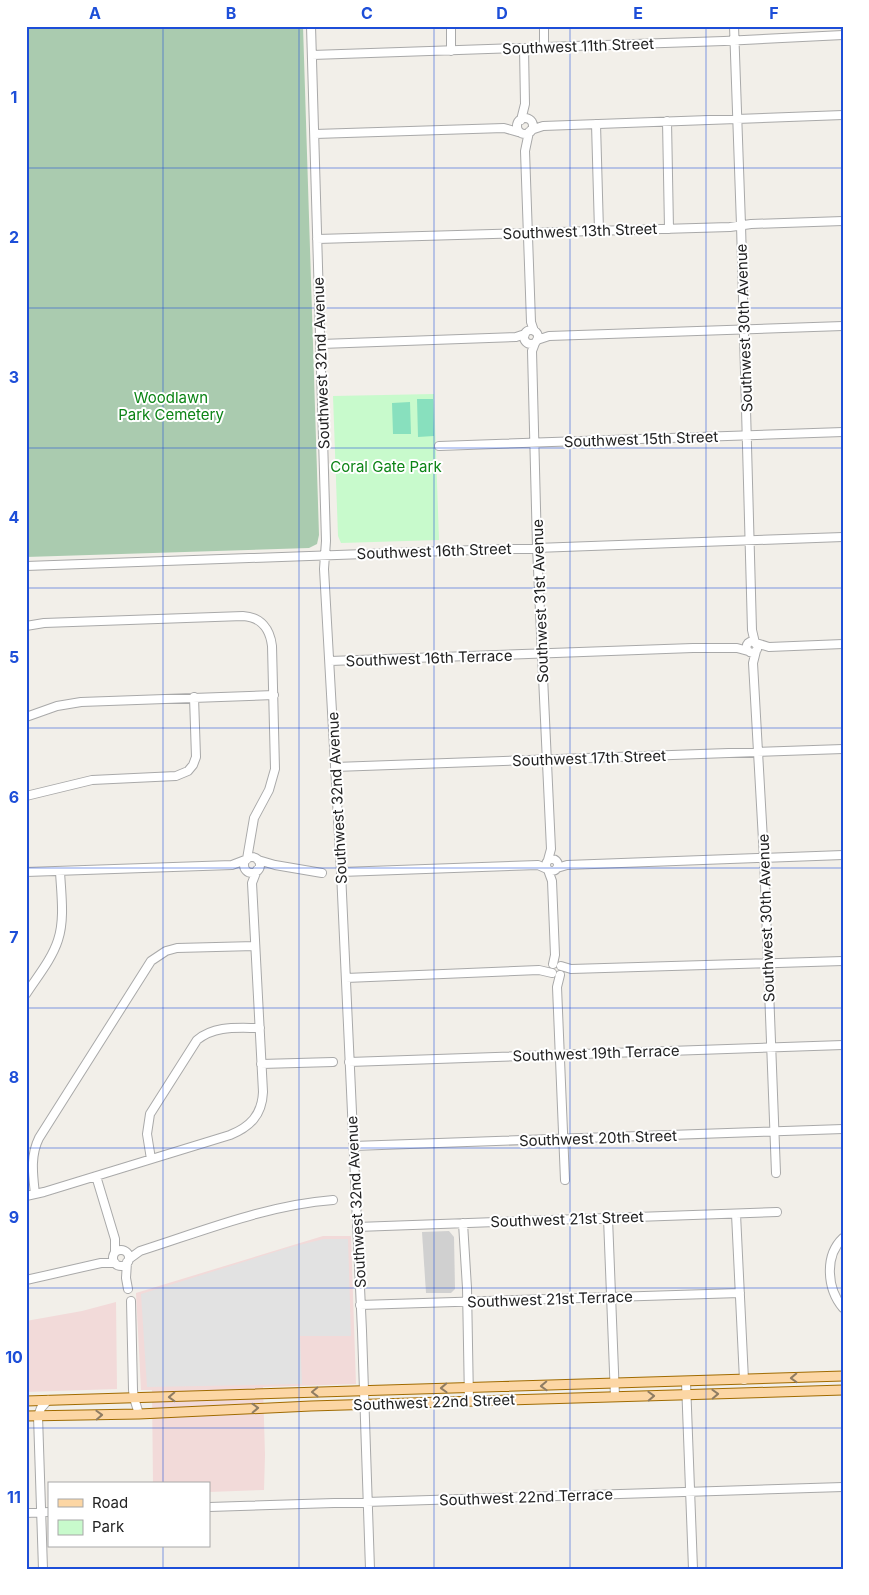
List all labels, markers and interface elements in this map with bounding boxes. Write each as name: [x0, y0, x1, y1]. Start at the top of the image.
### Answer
text: A: [89, 3, 101, 23]
text: B: [226, 3, 236, 23]
text: C: [361, 3, 373, 23]
text: D: [496, 3, 508, 23]
text: E: [633, 3, 643, 23]
text: F: [769, 3, 779, 23]
street label: Southwest 11th Street: [502, 34, 654, 58]
text: 1: [11, 87, 17, 107]
street label: Southwest 13th Street: [502, 219, 658, 243]
text: 2: [9, 227, 19, 247]
street label: Southwest 30th Avenue: [732, 243, 756, 413]
street label: Southwest 32nd Avenue: [308, 277, 334, 449]
text: 3: [9, 367, 19, 387]
park label: Woodlawn Park Cemetery: [118, 388, 224, 424]
street label: Southwest 15th Street: [563, 427, 719, 451]
park label: Coral Gate Park: [330, 457, 442, 476]
text: 4: [9, 507, 20, 527]
street label: Southwest 31st Avenue: [528, 519, 552, 683]
street label: Southwest 16th Street: [356, 539, 512, 563]
street label: Southwest 16th Terrace: [345, 646, 513, 670]
text: 5: [9, 647, 19, 667]
street label: Southwest 32nd Avenue: [323, 711, 351, 885]
street label: Southwest 17th Street: [512, 746, 666, 770]
text: 6: [9, 787, 19, 807]
street label: Southwest 30th Avenue: [754, 833, 778, 1003]
text: 7: [9, 927, 19, 947]
street label: Southwest 19th Terrace: [512, 1041, 680, 1065]
text: 8: [9, 1067, 19, 1087]
street label: Southwest 32nd Avenue: [342, 1115, 370, 1289]
street label: Southwest 20th Street: [519, 1126, 677, 1150]
text: 9: [9, 1207, 19, 1227]
street label: Southwest 21st Street: [490, 1207, 644, 1231]
street label: Southwest 21st Terrace: [467, 1287, 633, 1311]
text: 10: [5, 1347, 23, 1367]
one-way arrow: [790, 1373, 798, 1383]
one-way arrow: [539, 1380, 547, 1391]
one-way arrow: [439, 1382, 447, 1393]
one-way arrow: [311, 1387, 318, 1397]
one-way arrow: [712, 1389, 720, 1399]
street label: Southwest 22nd Street: [353, 1390, 515, 1414]
one-way arrow: [168, 1391, 176, 1402]
one-way arrow: [647, 1391, 655, 1401]
one-way arrow: [251, 1403, 259, 1413]
one-way arrow: [95, 1409, 103, 1420]
legend: [48, 1482, 210, 1548]
street label: Southwest 22nd Terrace: [439, 1484, 613, 1510]
text: 11: [7, 1487, 21, 1507]
text: Road: [92, 1493, 128, 1512]
text: Park: [92, 1517, 125, 1536]

